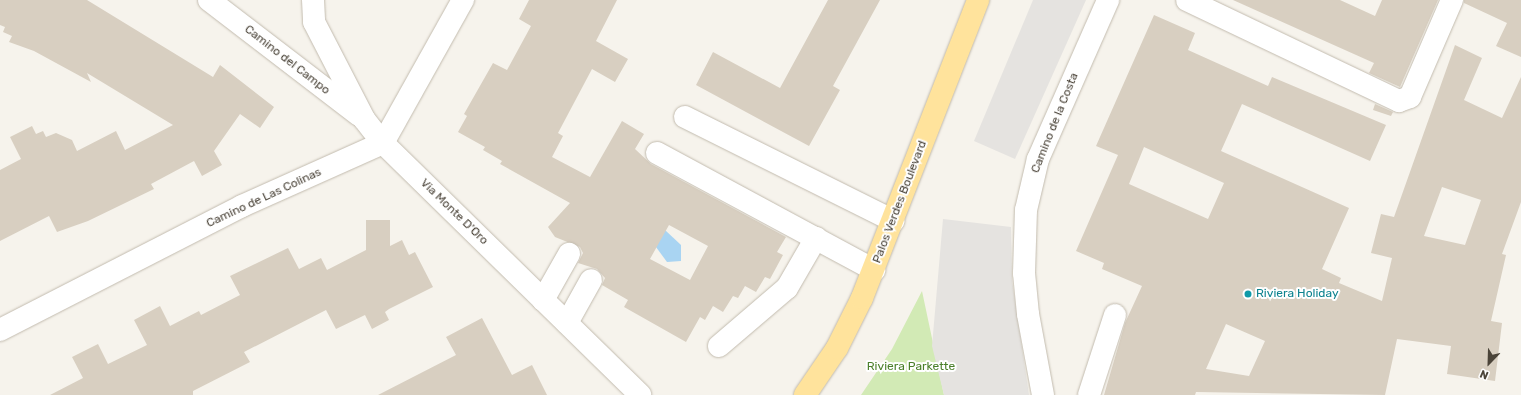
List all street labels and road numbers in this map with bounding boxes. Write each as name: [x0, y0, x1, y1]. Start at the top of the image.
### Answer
street label: Camino del Campo: [241, 22, 333, 98]
street label: Camino de la Costa: [1028, 71, 1082, 175]
street label: Palos Verdes Boulevard: [870, 138, 930, 266]
street label: Camino de Las Colinas: [204, 165, 324, 231]
street label: Via Monte D'Oro: [417, 176, 491, 248]

